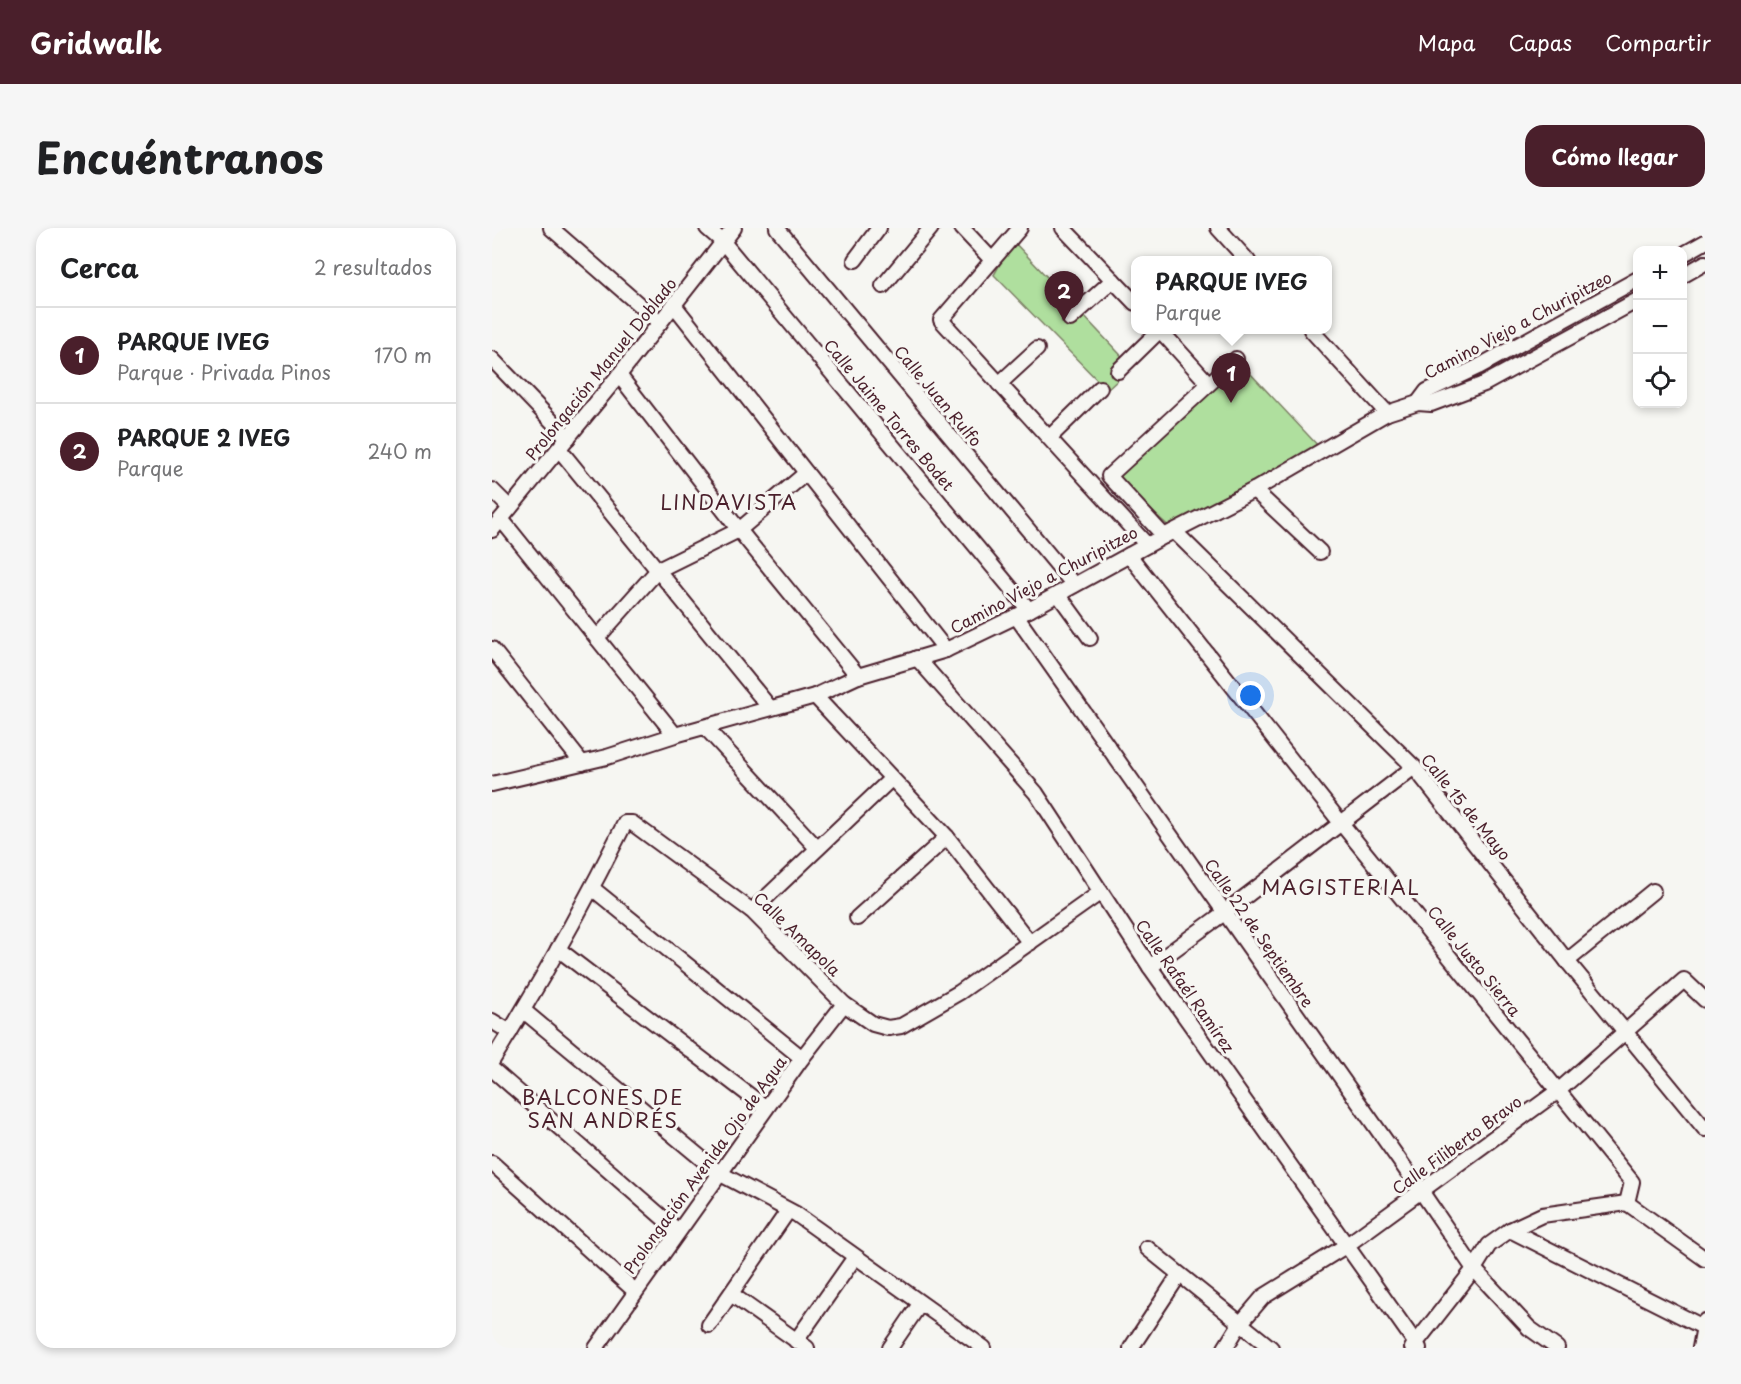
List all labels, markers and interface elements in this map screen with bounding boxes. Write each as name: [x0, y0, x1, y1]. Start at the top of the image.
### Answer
text: Gridwalk: [30, 21, 162, 64]
text: Mapa: [1418, 26, 1476, 58]
text: Capas: [1509, 26, 1572, 58]
text: Compartir: [1605, 26, 1711, 58]
text: Encuéntranos: [36, 125, 324, 188]
button: Cómo llegar: [1525, 125, 1705, 187]
map controls: [1633, 246, 1687, 408]
button: +: [1633, 246, 1687, 300]
text: Cerca: [60, 248, 139, 287]
text: 2 resultados: [314, 252, 432, 282]
popup: [1131, 256, 1332, 334]
text: PARQUE IVEG: [1155, 264, 1308, 297]
street label: Camino Viejo a Churipitzeo: [1419, 264, 1616, 384]
street label: Prolongación Manuel Doblado: [519, 272, 682, 465]
pin: 2: [1044, 272, 1084, 321]
text: Parque: [1155, 297, 1222, 327]
button: −: [1633, 300, 1687, 354]
text: PARQUE IVEG: [117, 324, 270, 357]
street label: Calle Jaime Torres Bodet: [819, 333, 961, 496]
text: 1: [75, 340, 84, 370]
text: 170 m: [374, 340, 432, 370]
street label: Calle Juan Rulfo: [889, 340, 988, 451]
pin: 1: [1212, 354, 1250, 403]
button: locate: [1633, 354, 1687, 408]
text: Parque · Privada Pinos: [117, 357, 331, 387]
text: PARQUE 2 IVEG: [117, 420, 291, 453]
text: 2: [72, 436, 87, 466]
text: 240 m: [367, 436, 432, 466]
text: Parque: [117, 453, 184, 483]
district label: LINDAVISTA: [660, 487, 798, 517]
street label: Camino Viejo a Churipitzeo: [945, 519, 1142, 639]
your location: [1236, 681, 1265, 710]
street label: Calle 15 de Mayo: [1416, 748, 1517, 865]
street label: Calle 22 de Septiembre: [1199, 853, 1320, 1012]
district label: MAGISTERIAL: [1262, 872, 1420, 902]
street label: Calle Amapola: [749, 886, 847, 981]
street label: Calle Justo Sierra: [1423, 900, 1527, 1021]
street label: Calle Rafaél Ramírez: [1131, 914, 1241, 1057]
street label: Prolongación Avenida Ojo de Agua: [617, 1051, 792, 1278]
district label: BALCONES DE SAN ANDRÉS: [522, 1082, 684, 1135]
street label: Calle Filiberto Bravo: [1387, 1089, 1526, 1199]

